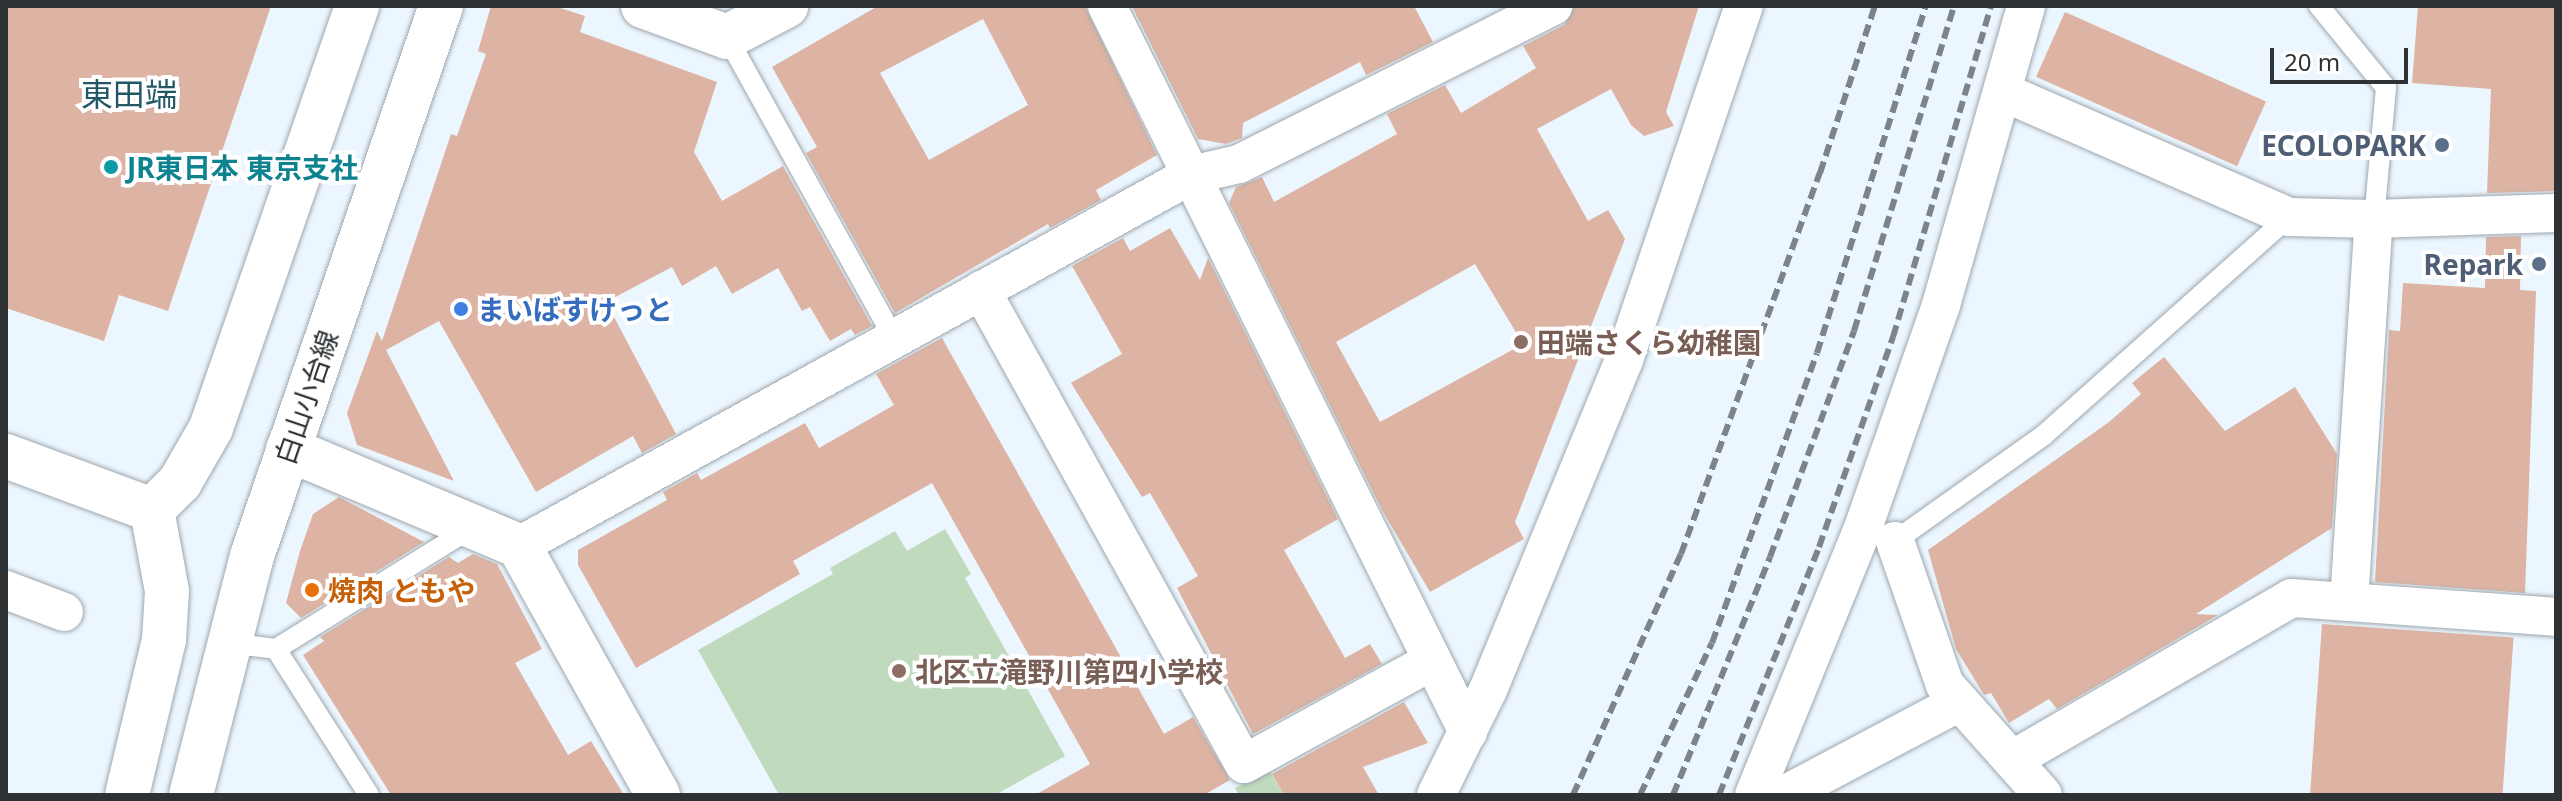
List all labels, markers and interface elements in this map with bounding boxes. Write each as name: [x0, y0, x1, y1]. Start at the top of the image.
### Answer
scale bar: [2274, 32, 2412, 82]
text: 20 m: [2284, 45, 2340, 78]
district label: 東田端: [81, 75, 177, 113]
place label: ECOLOPARK: [2261, 128, 2426, 162]
marker: ECOLOPARK: [2433, 136, 2451, 154]
place label: JR東日本 東京支社: [127, 150, 358, 184]
marker: JR東日本 東京支社: [102, 158, 120, 176]
place label: Repark: [2424, 247, 2523, 281]
marker: Repark: [2530, 255, 2548, 273]
place label: まいばすけっと: [477, 292, 673, 326]
marker: まいばすけっと: [452, 300, 470, 318]
street label: 白山小台線: [267, 325, 345, 469]
place label: 田端さくら幼稚園: [1537, 325, 1761, 359]
marker: 田端さくら幼稚園: [1512, 333, 1530, 351]
place label: 焼肉 ともや: [328, 573, 475, 607]
marker: 焼肉 ともや: [303, 581, 321, 599]
place label: 北区立滝野川第四小学校: [915, 654, 1223, 688]
marker: 北区立滝野川第四小学校: [890, 662, 908, 680]

